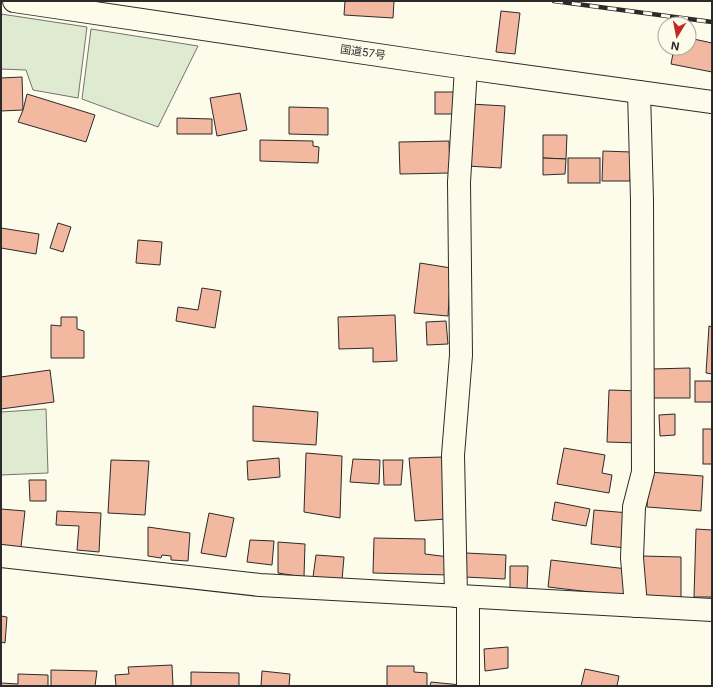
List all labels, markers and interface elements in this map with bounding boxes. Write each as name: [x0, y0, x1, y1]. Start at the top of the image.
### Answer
north arrow: [657, 16, 697, 56]
text: N: [670, 38, 681, 53]
street label: 国道57号: [339, 42, 387, 62]

